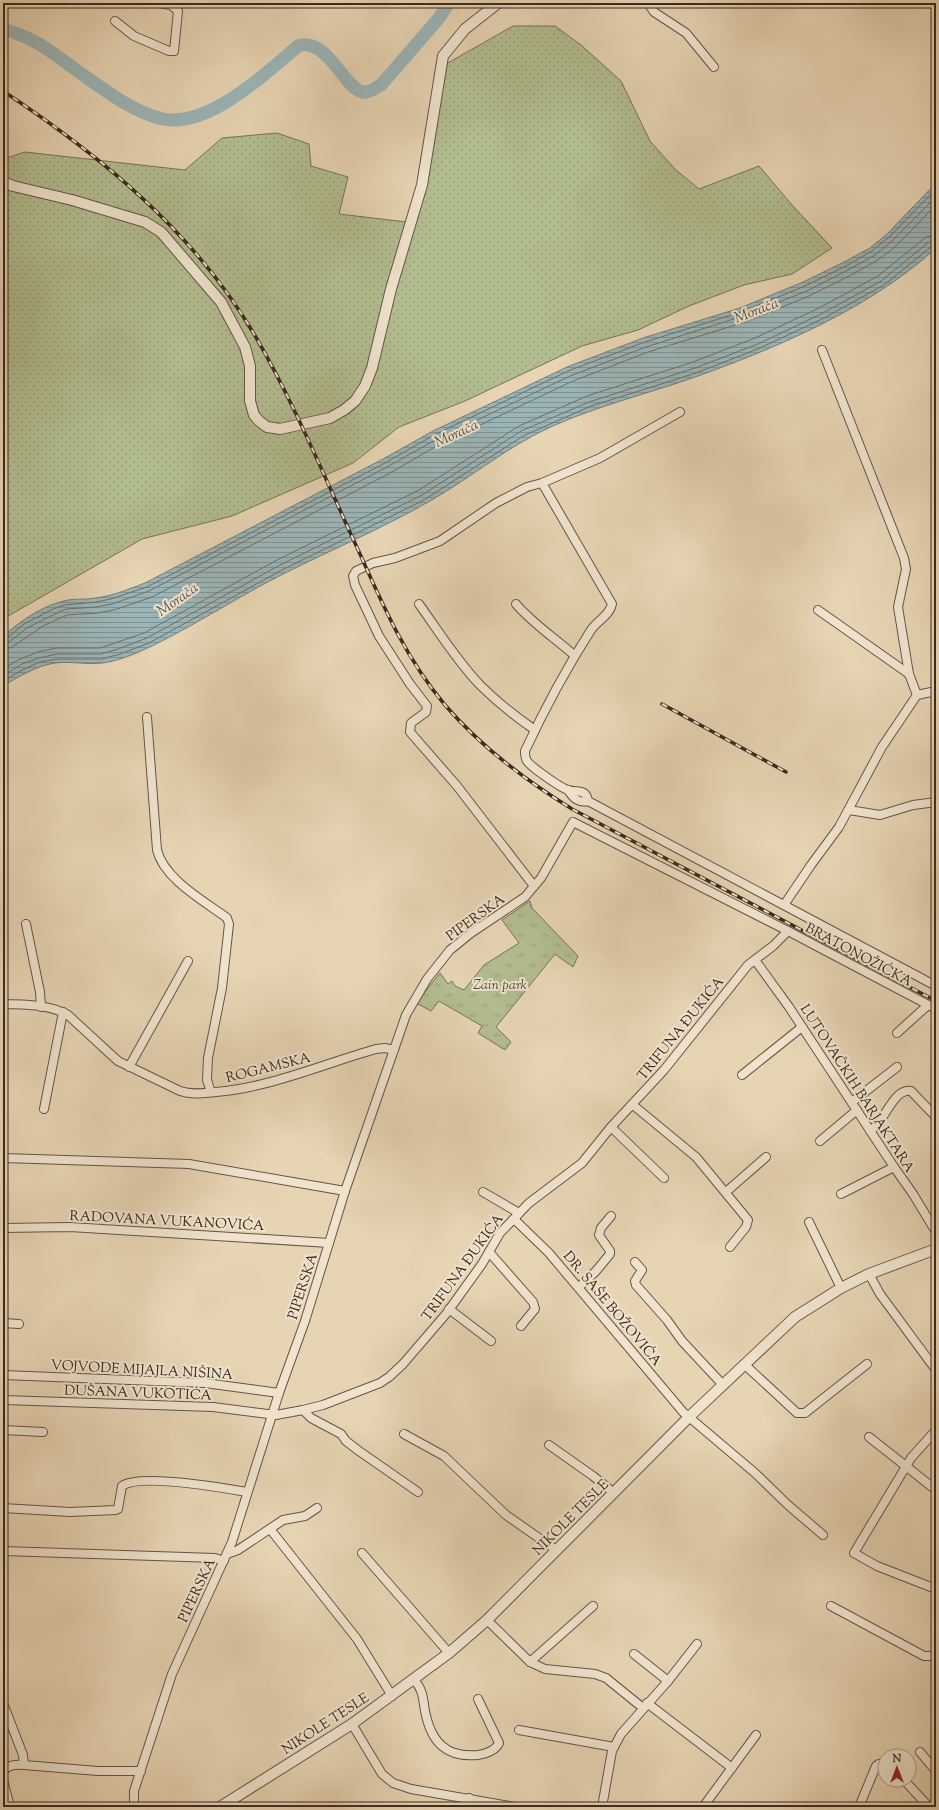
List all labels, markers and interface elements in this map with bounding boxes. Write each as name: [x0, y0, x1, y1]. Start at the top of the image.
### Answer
water label: Morača: [731, 293, 782, 330]
water label: Morača: [431, 415, 482, 454]
water label: Morača: [153, 578, 203, 622]
street label: PIPERSKA: [443, 890, 510, 947]
street label: BRATONOŽIĆKA: [801, 919, 916, 993]
street label: TRIFUNA ĐUKIĆA: [633, 973, 730, 1085]
park label: Zain park: [473, 976, 528, 996]
street label: LUTOVAČKIH BARJAKTARA: [794, 1001, 919, 1178]
street label: ROGAMSKA: [224, 1049, 314, 1089]
street label: RADOVANA VUKANOVIĆA: [69, 1207, 265, 1237]
street label: TRIFUNA ĐUKIĆA: [418, 1210, 510, 1326]
street label: DR. SAŠE BOŽOVIĆA: [557, 1247, 666, 1372]
street label: PIPERSKA: [284, 1250, 324, 1322]
street label: VOJVODE MIJAJLA NIŠINA: [50, 1356, 234, 1386]
street label: DUŠANA VUKOTIĆA: [64, 1381, 213, 1407]
street label: NIKOLE TESLE: [529, 1475, 614, 1561]
street label: PIPERSKA: [174, 1555, 222, 1626]
street label: NIKOLE TESLE: [278, 1689, 374, 1760]
north arrow: [877, 1748, 917, 1788]
text: N: [892, 1751, 902, 1767]

